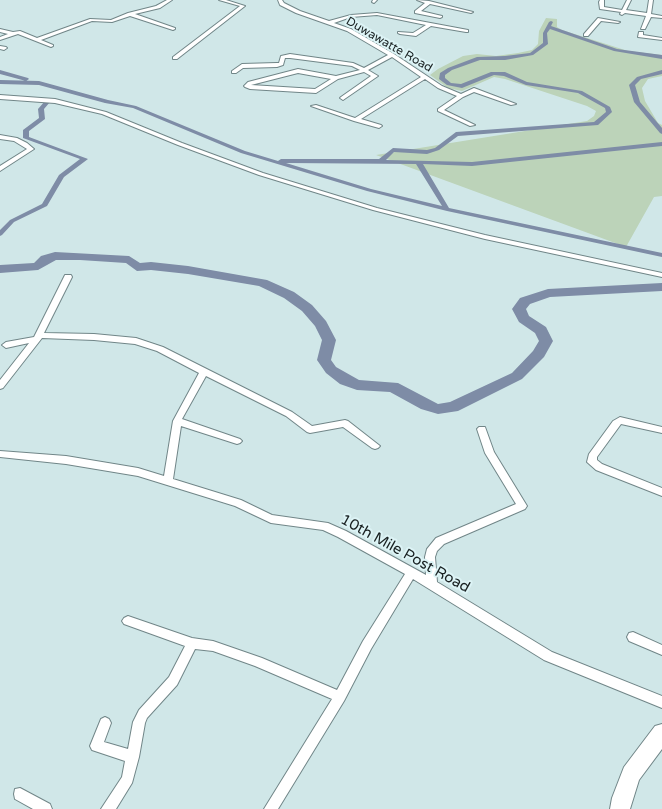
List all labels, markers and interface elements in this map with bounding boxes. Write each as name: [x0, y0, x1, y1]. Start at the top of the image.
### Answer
street label: Duwawatte Road: [343, 14, 435, 76]
street label: 10th Mile Post Road: [337, 511, 473, 597]

